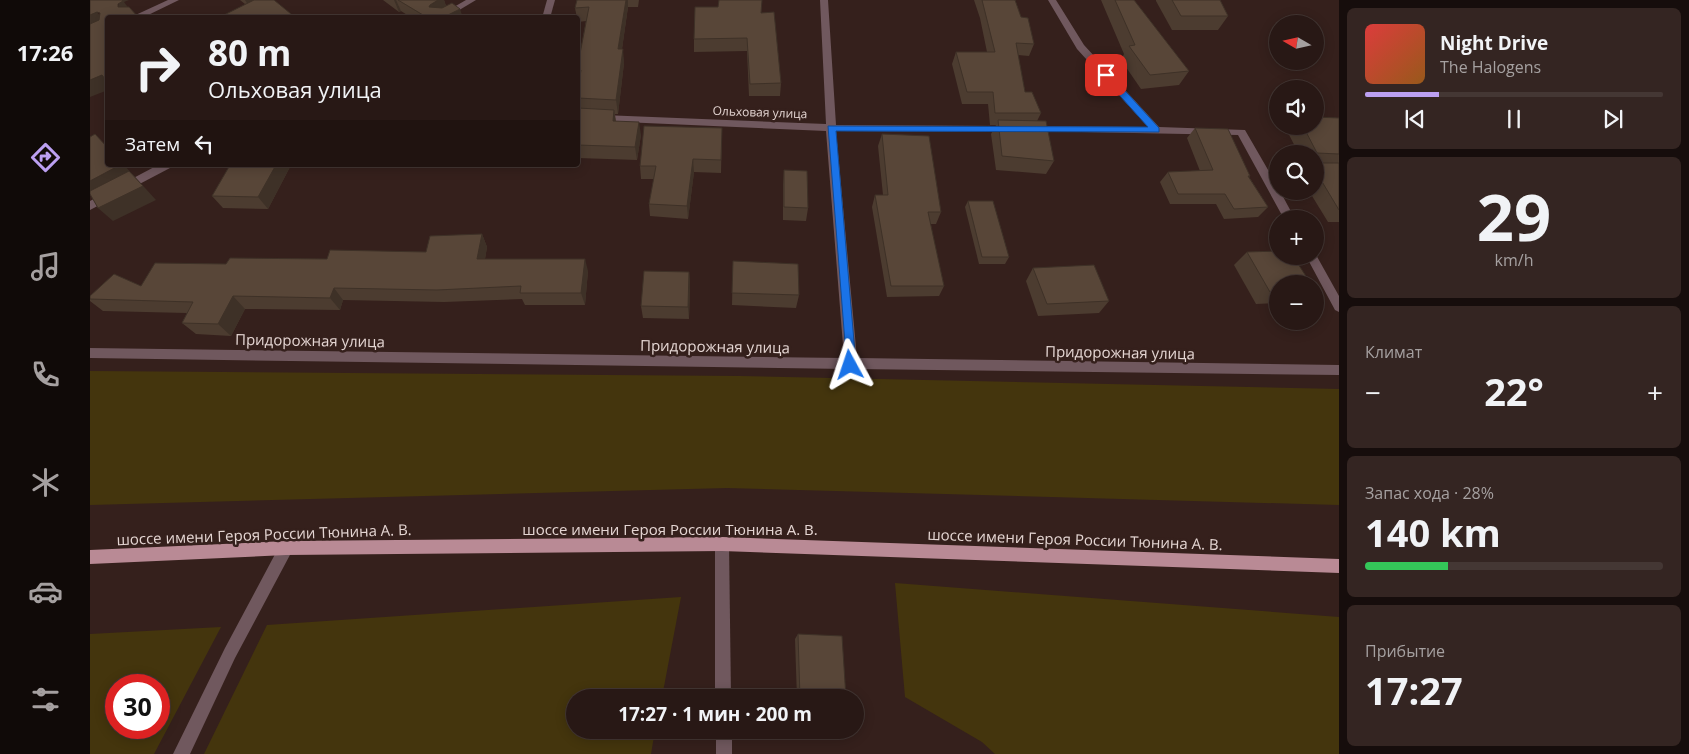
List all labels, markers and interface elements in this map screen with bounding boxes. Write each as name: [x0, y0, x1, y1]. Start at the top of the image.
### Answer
north arrow: [1269, 15, 1324, 70]
map controls: [1269, 15, 1324, 330]
text: 80 m: [208, 29, 291, 76]
text: Night Drive: [1440, 30, 1548, 56]
icon: right: [125, 35, 190, 100]
text: 17:26: [17, 37, 73, 67]
pin: [1085, 54, 1127, 96]
text: The Halogens: [1440, 56, 1541, 78]
icon: arrive: [1092, 61, 1120, 89]
text: Ольховая улица: [208, 74, 382, 104]
button: sound: [1269, 80, 1324, 135]
street label: Ольховая улица: [712, 102, 808, 122]
icon: previous: [1401, 105, 1429, 133]
icon: pause: [1500, 105, 1528, 133]
icon: next: [1599, 105, 1627, 133]
icon: left: [190, 130, 218, 158]
text: Затем: [125, 131, 180, 157]
icon: directions: [28, 140, 63, 175]
button: search: [1269, 145, 1324, 200]
text: 29: [1477, 172, 1551, 260]
button: +: [1269, 210, 1324, 265]
icon: music: [28, 249, 63, 284]
text: km/h: [1495, 249, 1533, 271]
button: −: [1269, 275, 1324, 330]
street label: Придорожная улица: [235, 329, 385, 351]
street label: Придорожная улица: [640, 335, 790, 357]
position arrow: [823, 338, 875, 390]
street label: Придорожная улица: [1045, 341, 1195, 363]
text: Климат: [1365, 341, 1422, 363]
icon: phone: [28, 357, 63, 392]
text: 22°: [1484, 365, 1544, 417]
text: −: [1365, 373, 1381, 411]
text: +: [1647, 373, 1663, 411]
icon: climate: [28, 465, 63, 500]
text: Запас хода · 28%: [1365, 482, 1494, 504]
text: 140 km: [1365, 506, 1501, 558]
street label: шоссе имени Героя России Тюнина А. В.: [116, 519, 412, 549]
street label: шоссе имени Героя России Тюнина А. В.: [522, 519, 818, 539]
street label: шоссе имени Героя России Тюнина А. В.: [927, 524, 1223, 554]
icon: car: [28, 574, 63, 609]
text: Прибытие: [1365, 640, 1445, 662]
text: 17:27: [1365, 664, 1463, 716]
speed limit sign: 30: [105, 674, 170, 739]
icon: filters: [28, 682, 63, 717]
text: 17:27 · 1 мин · 200 m: [618, 701, 812, 727]

